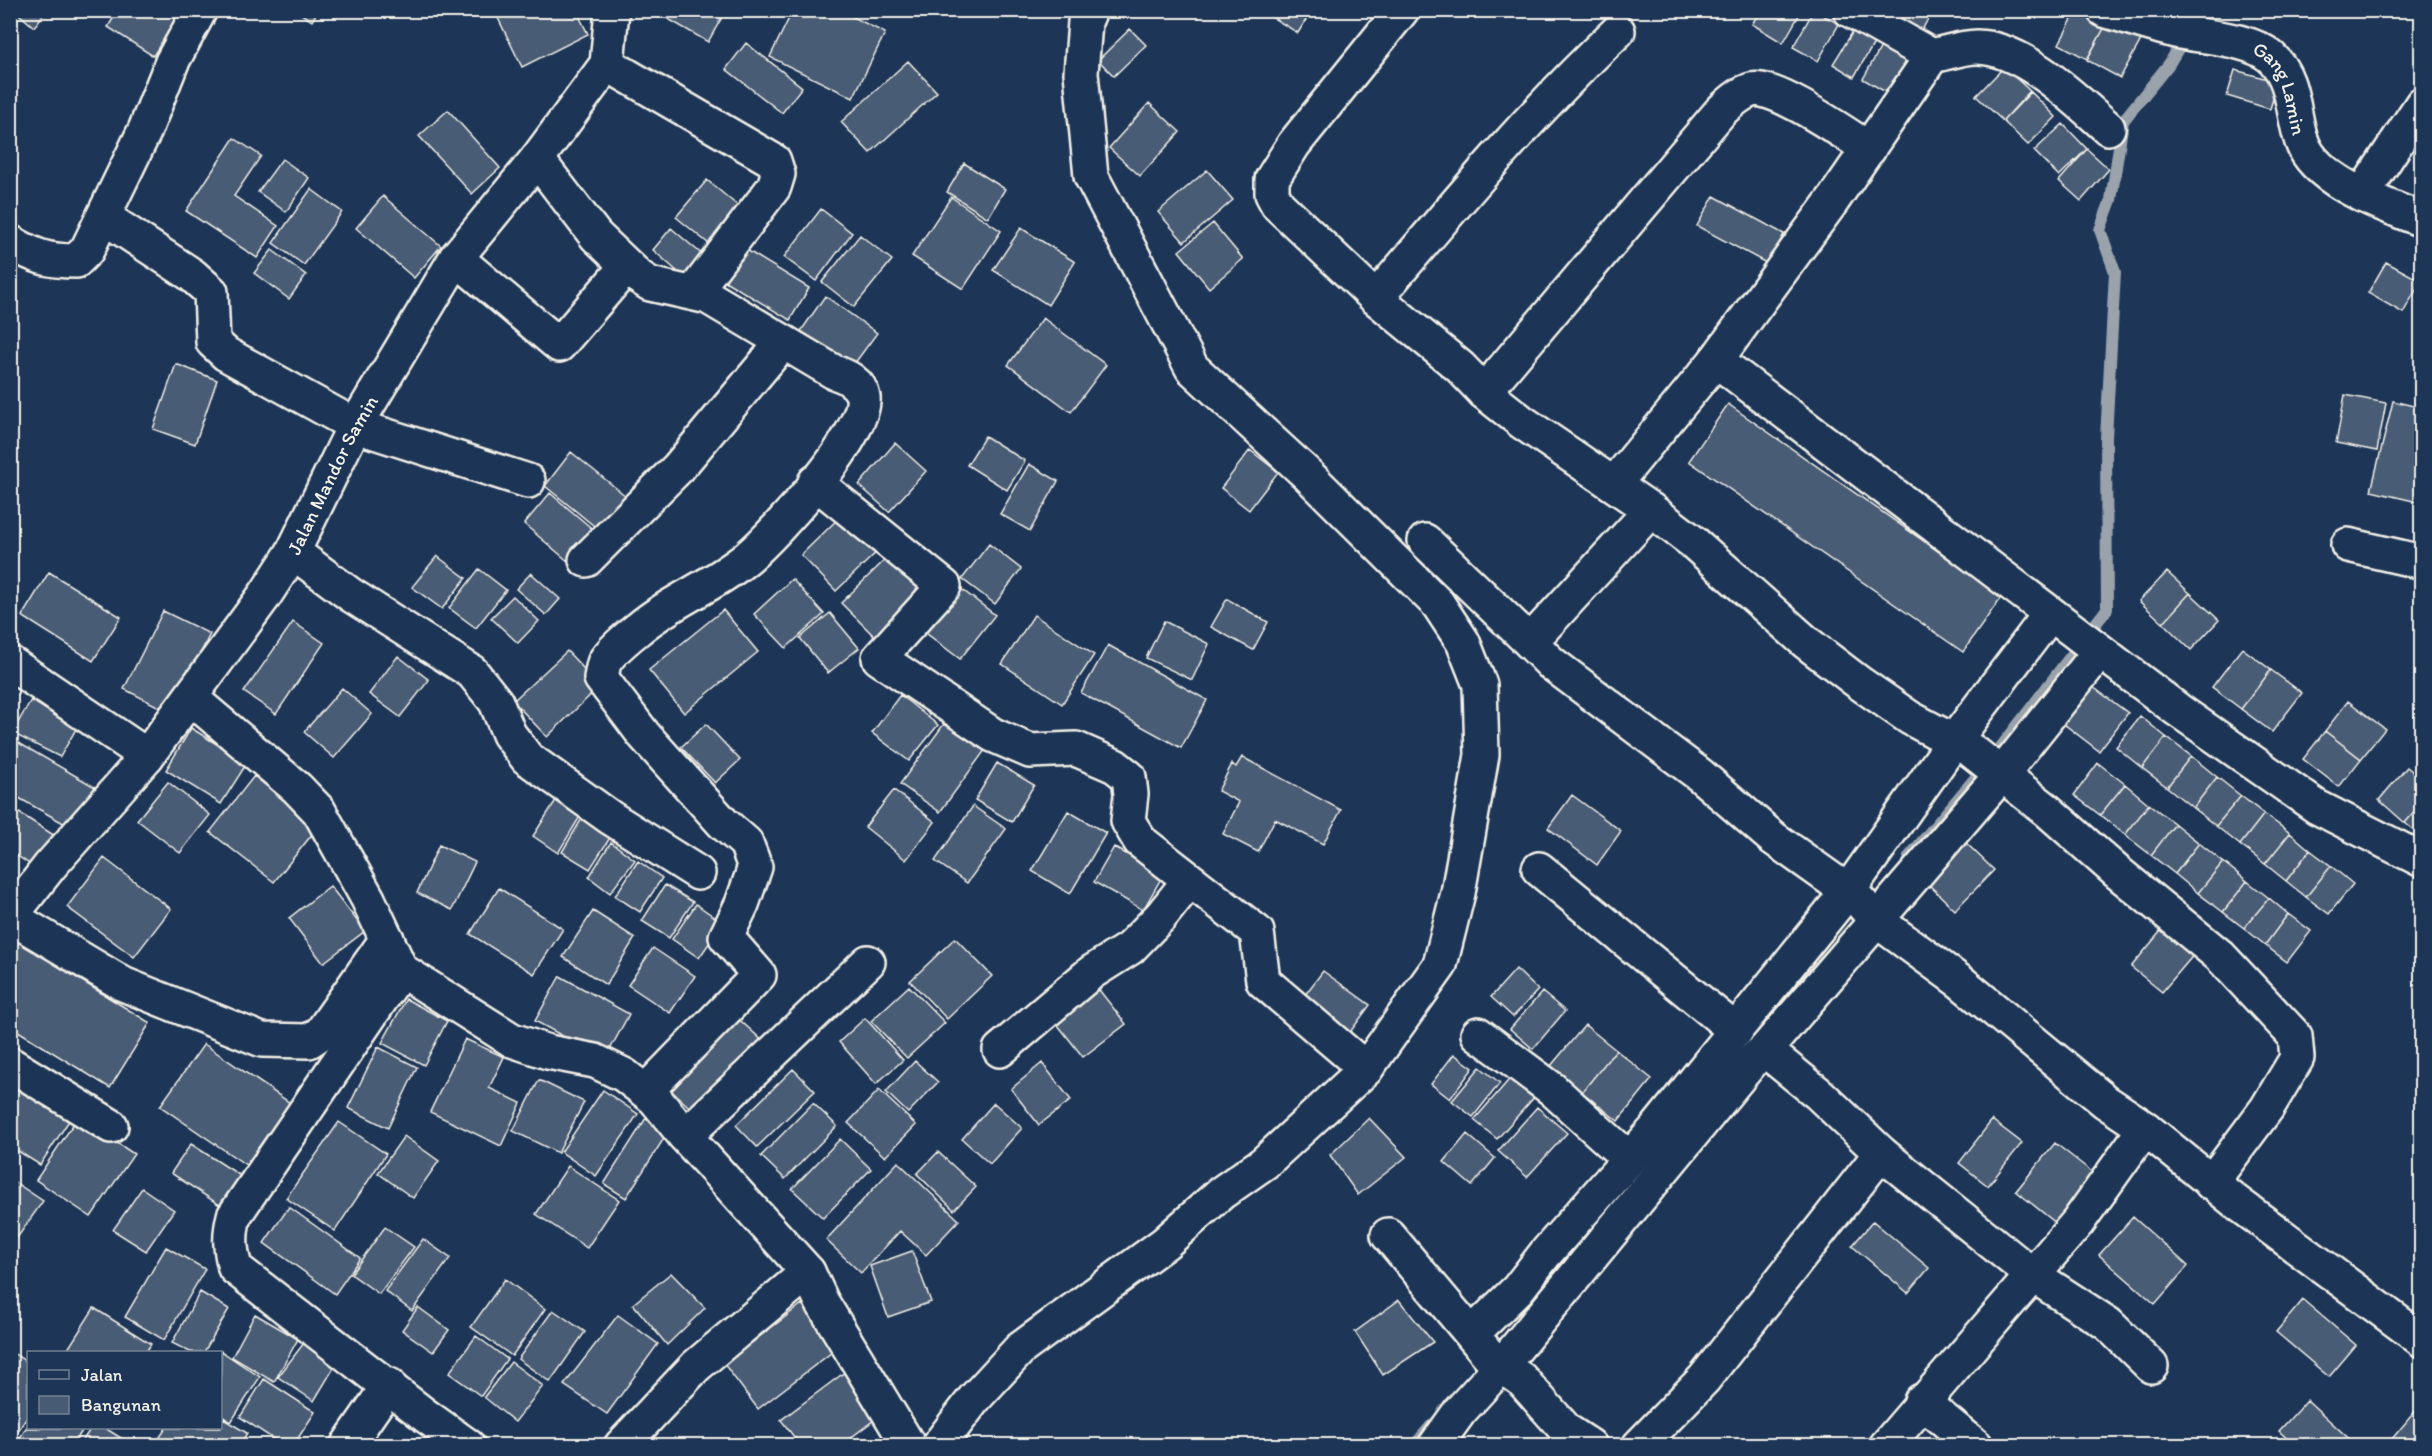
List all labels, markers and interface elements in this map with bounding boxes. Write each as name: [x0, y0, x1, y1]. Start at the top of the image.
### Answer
street label: Gang Lamin: [2249, 36, 2311, 137]
street label: Jalan Mandor Samin: [282, 391, 383, 559]
legend: [27, 1351, 222, 1429]
text: Jalan: [81, 1364, 123, 1386]
text: Bangunan: [81, 1394, 161, 1416]

